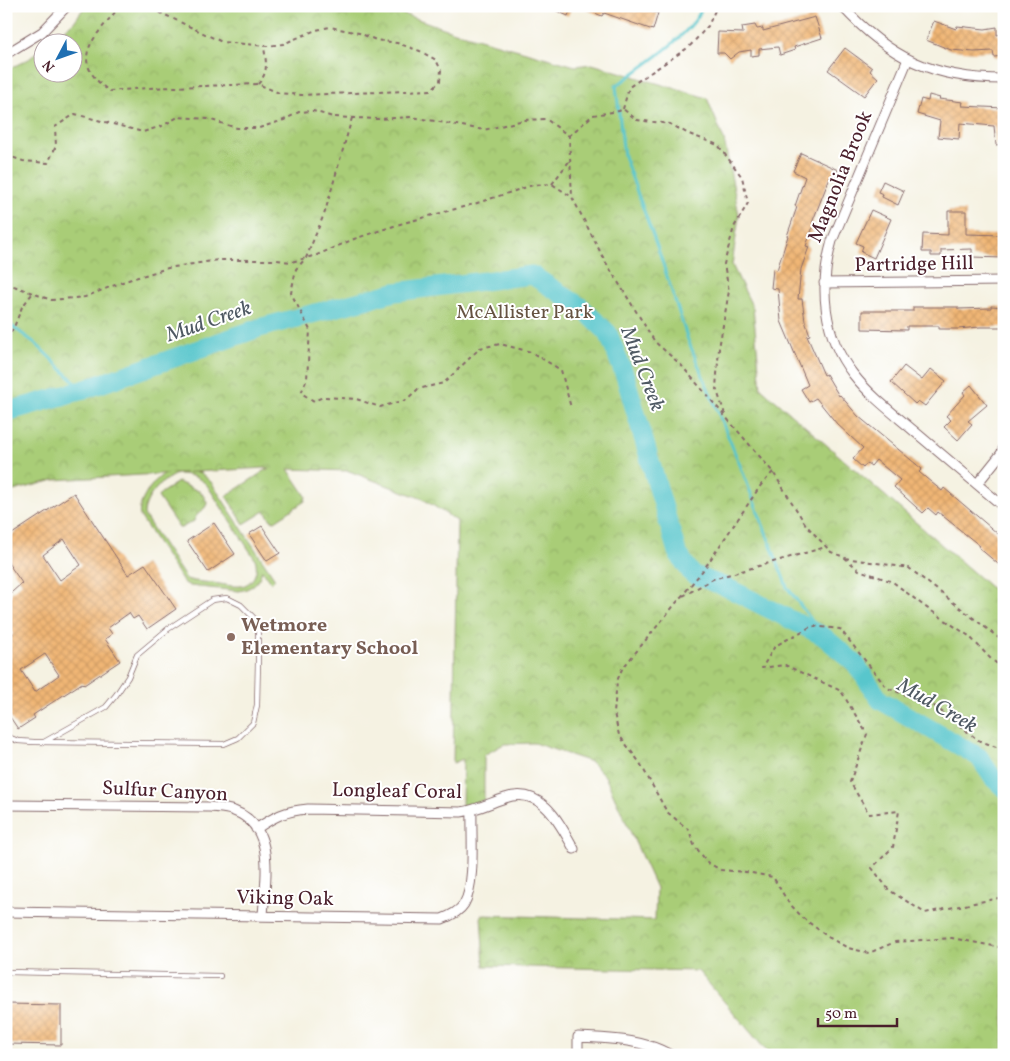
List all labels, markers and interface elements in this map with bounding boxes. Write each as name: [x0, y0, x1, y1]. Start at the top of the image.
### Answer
north arrow: [32, 32, 82, 82]
text: N: [39, 55, 60, 76]
street label: Magnolia Brook: [802, 107, 880, 247]
street label: Partridge Hill: [854, 250, 974, 280]
water label: Mud Creek: [162, 294, 256, 350]
park label: McAllister Park: [456, 299, 594, 327]
water label: Mud Creek: [612, 322, 671, 416]
place label: Wetmore Elementary School: [241, 612, 418, 663]
marker: Wetmore Elementary School: [225, 631, 237, 643]
water label: Mud Creek: [891, 671, 983, 741]
street label: Sulfur Canyon: [101, 775, 229, 809]
street label: Longleaf Coral: [332, 777, 462, 807]
street label: Viking Oak: [236, 884, 334, 914]
scale bar: [818, 996, 896, 1028]
text: 50 m: [825, 1004, 857, 1025]

